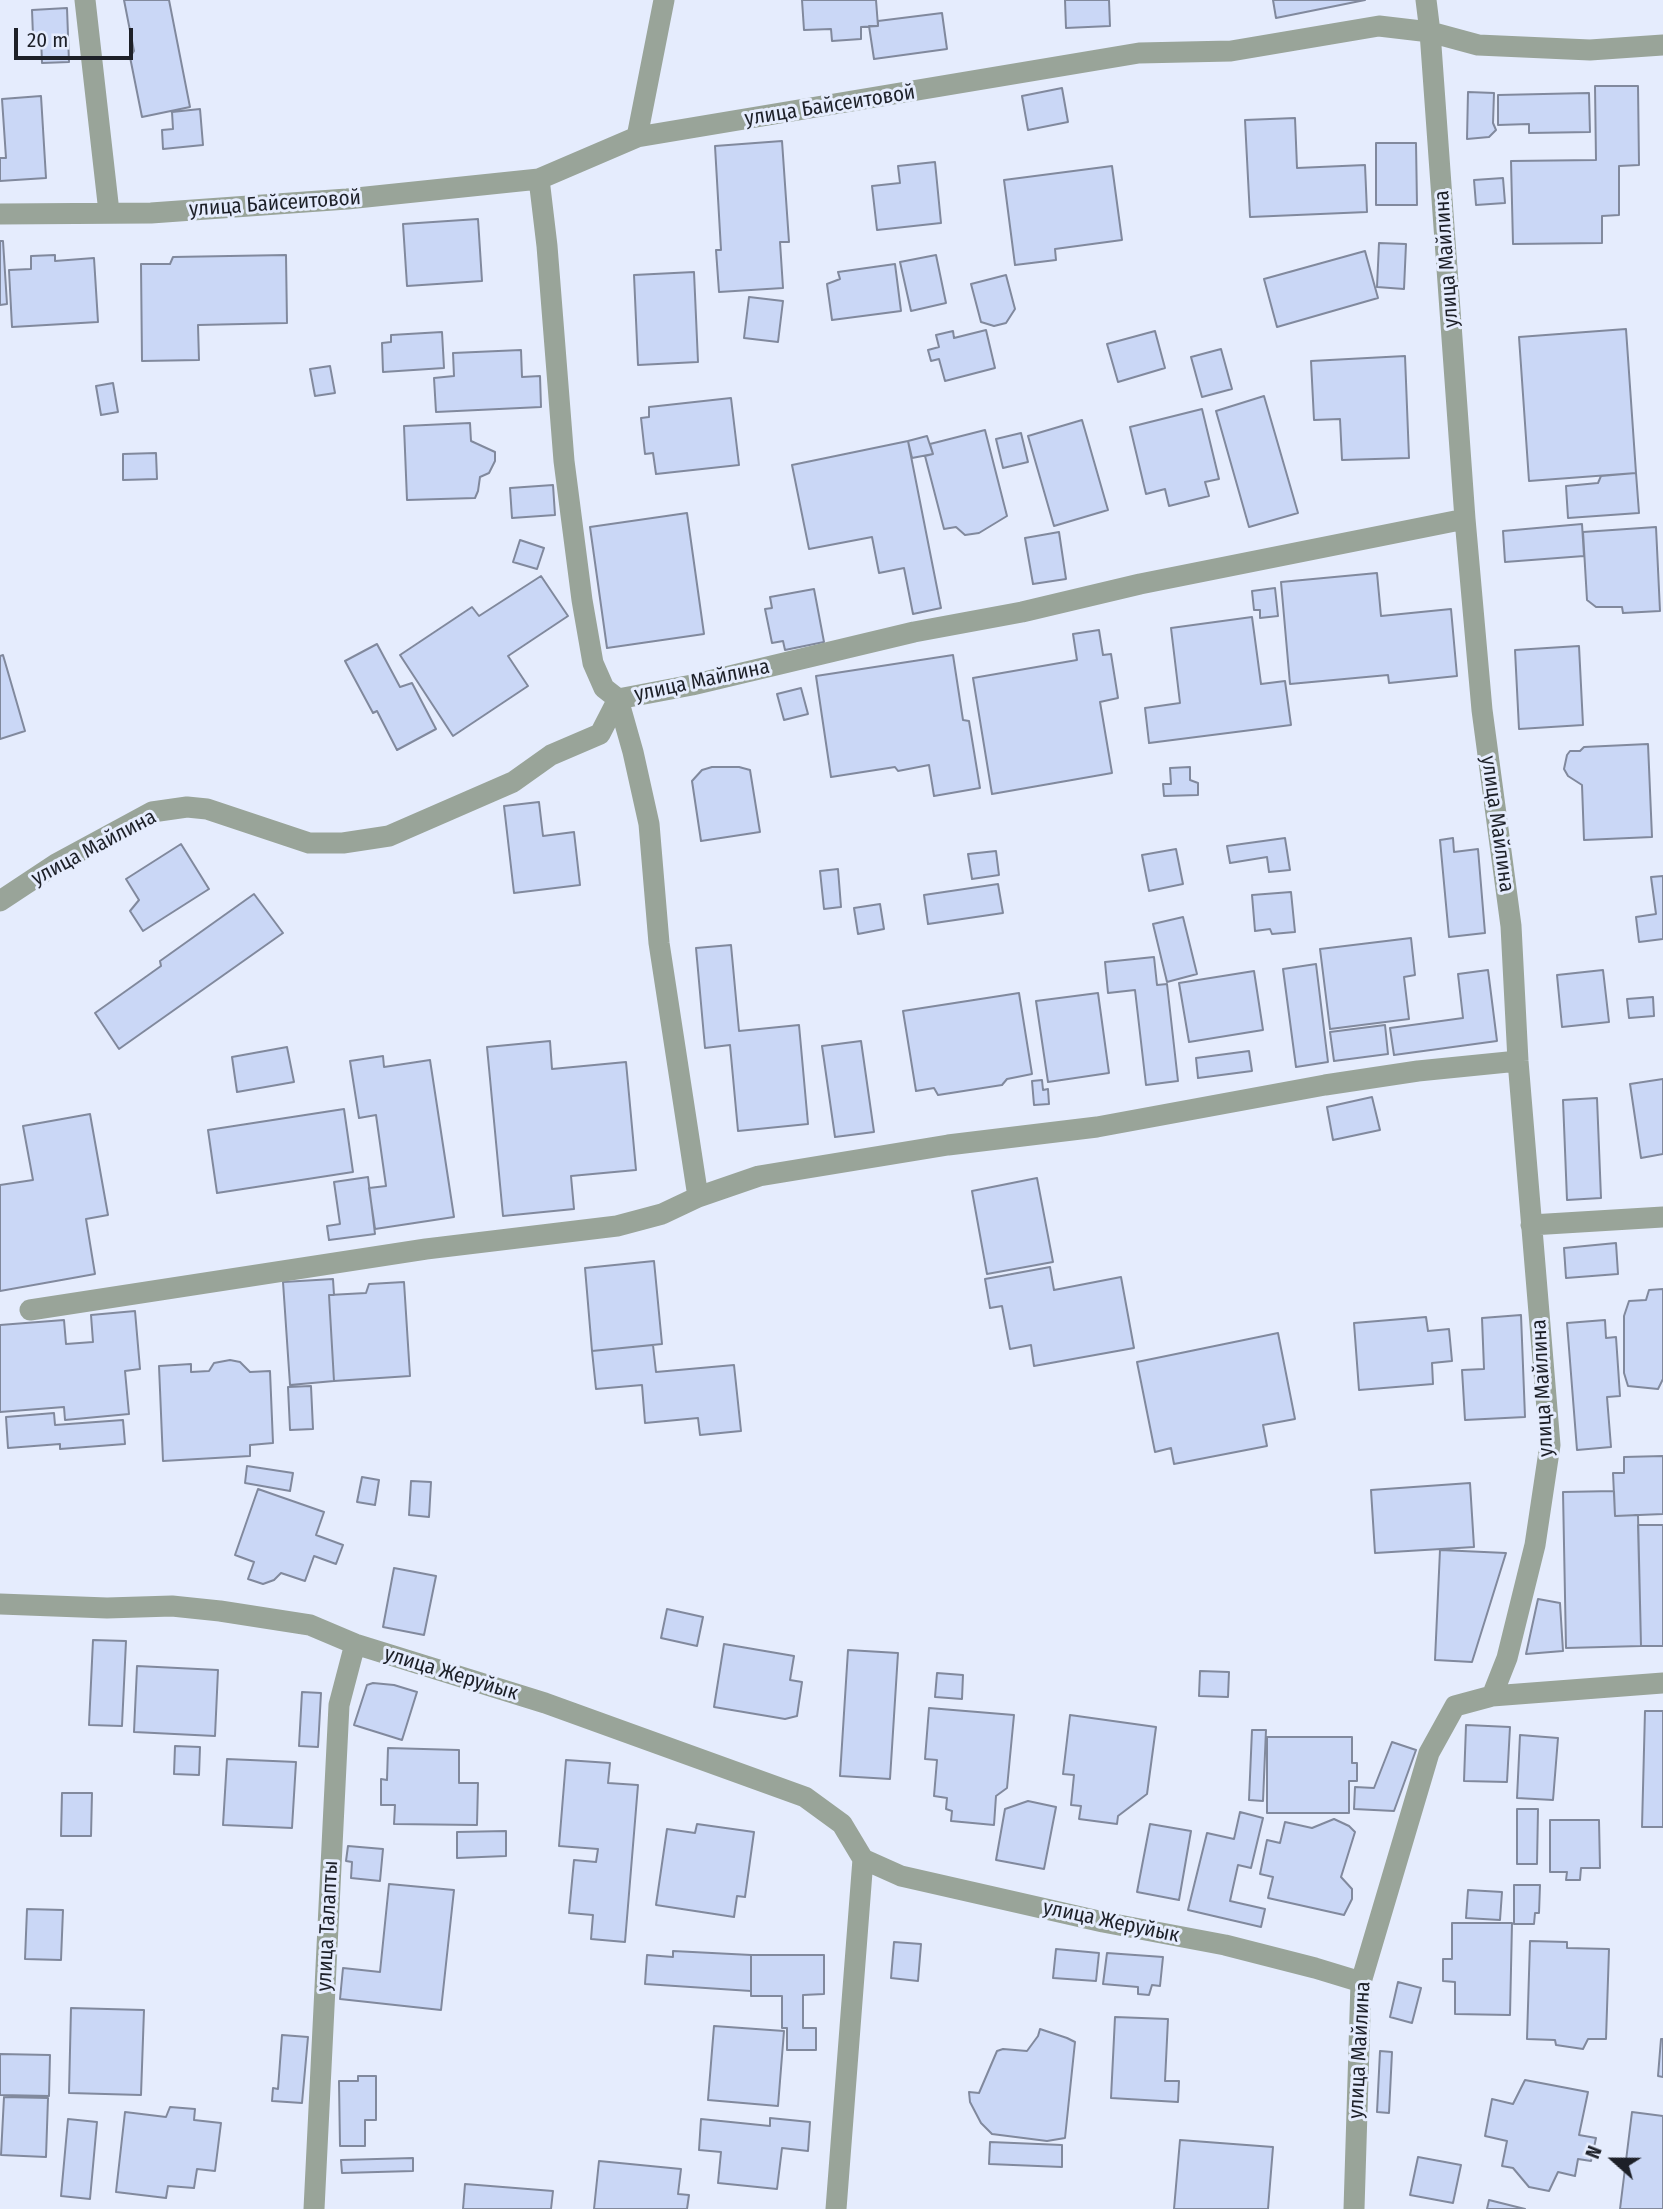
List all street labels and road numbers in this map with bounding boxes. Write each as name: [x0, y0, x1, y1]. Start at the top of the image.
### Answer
street label: улица Байсеитовой: [743, 80, 917, 132]
street label: улица Байсеитовой: [188, 185, 362, 223]
street label: улица Майлина: [1430, 189, 1464, 329]
street label: улица Майлина: [632, 654, 772, 708]
street label: улица Майлина: [1475, 754, 1519, 894]
street label: улица Майлина: [27, 805, 161, 891]
street label: улица Майлина: [1527, 1319, 1559, 1457]
street label: улица Жеруйык: [381, 1642, 521, 1706]
street label: улица Талапты: [312, 1860, 344, 1992]
street label: улица Жеруйык: [1041, 1895, 1181, 1949]
street label: улица Майлина: [1344, 1981, 1376, 2119]

